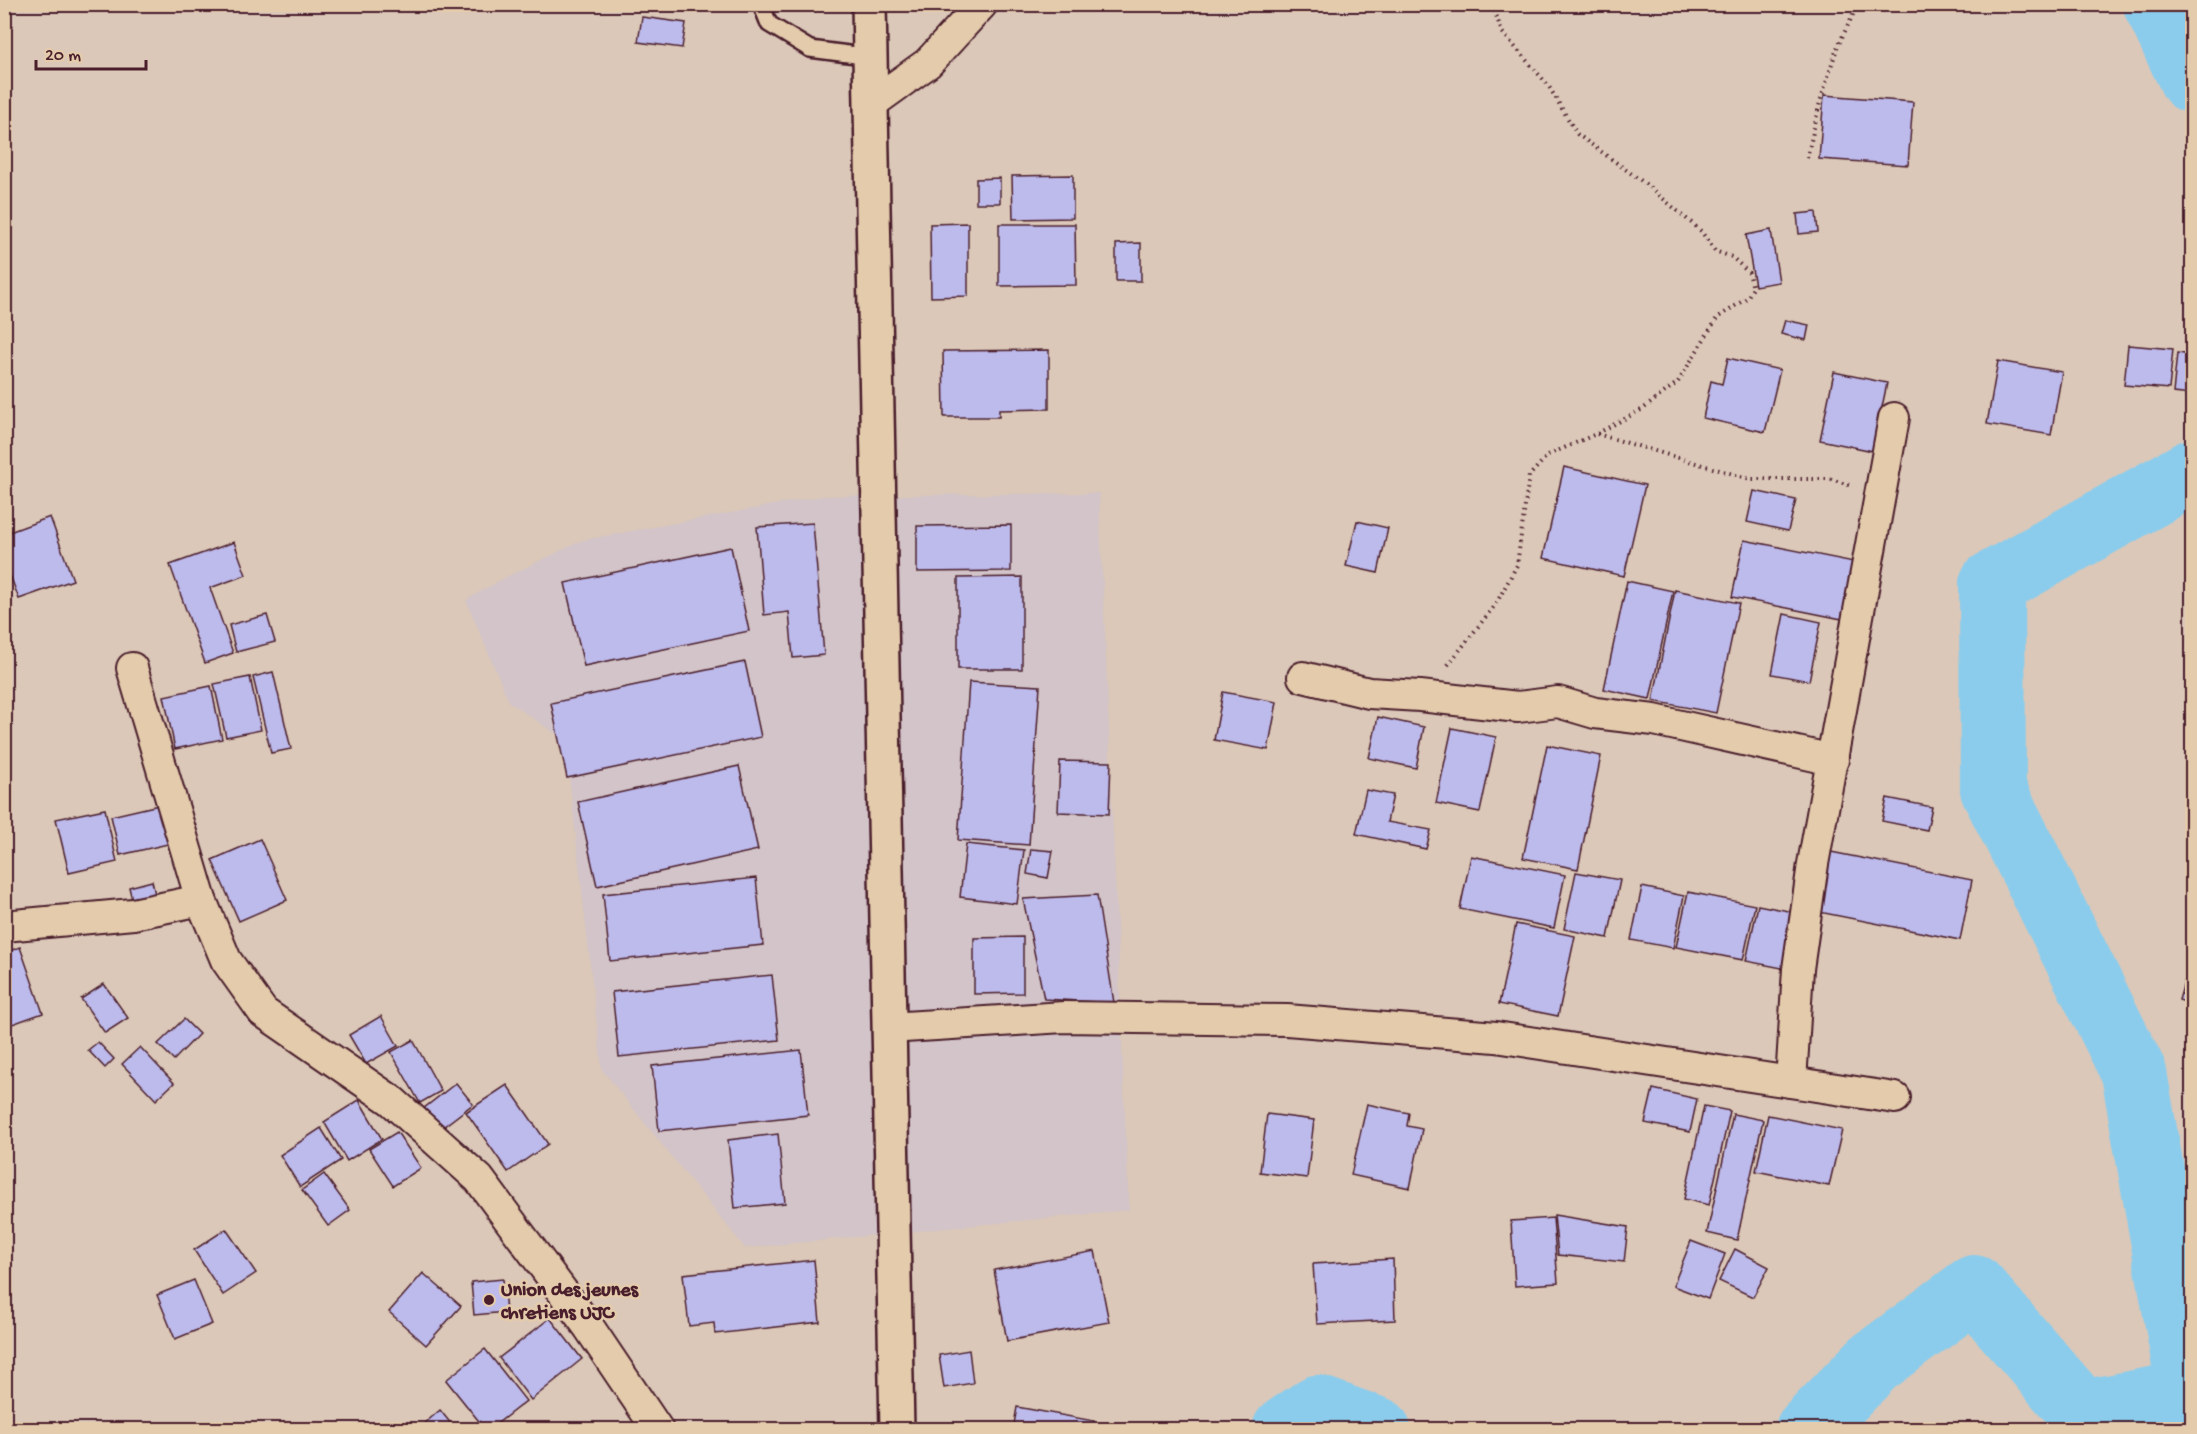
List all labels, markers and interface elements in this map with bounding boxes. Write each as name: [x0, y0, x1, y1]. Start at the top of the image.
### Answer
scale bar: [36, 33, 146, 71]
text: 20 m: [45, 46, 81, 67]
place label: Union des jeunes chretiens UJC: [501, 1280, 639, 1326]
marker: Union des jeunes chretiens UJC: [482, 1293, 496, 1307]

